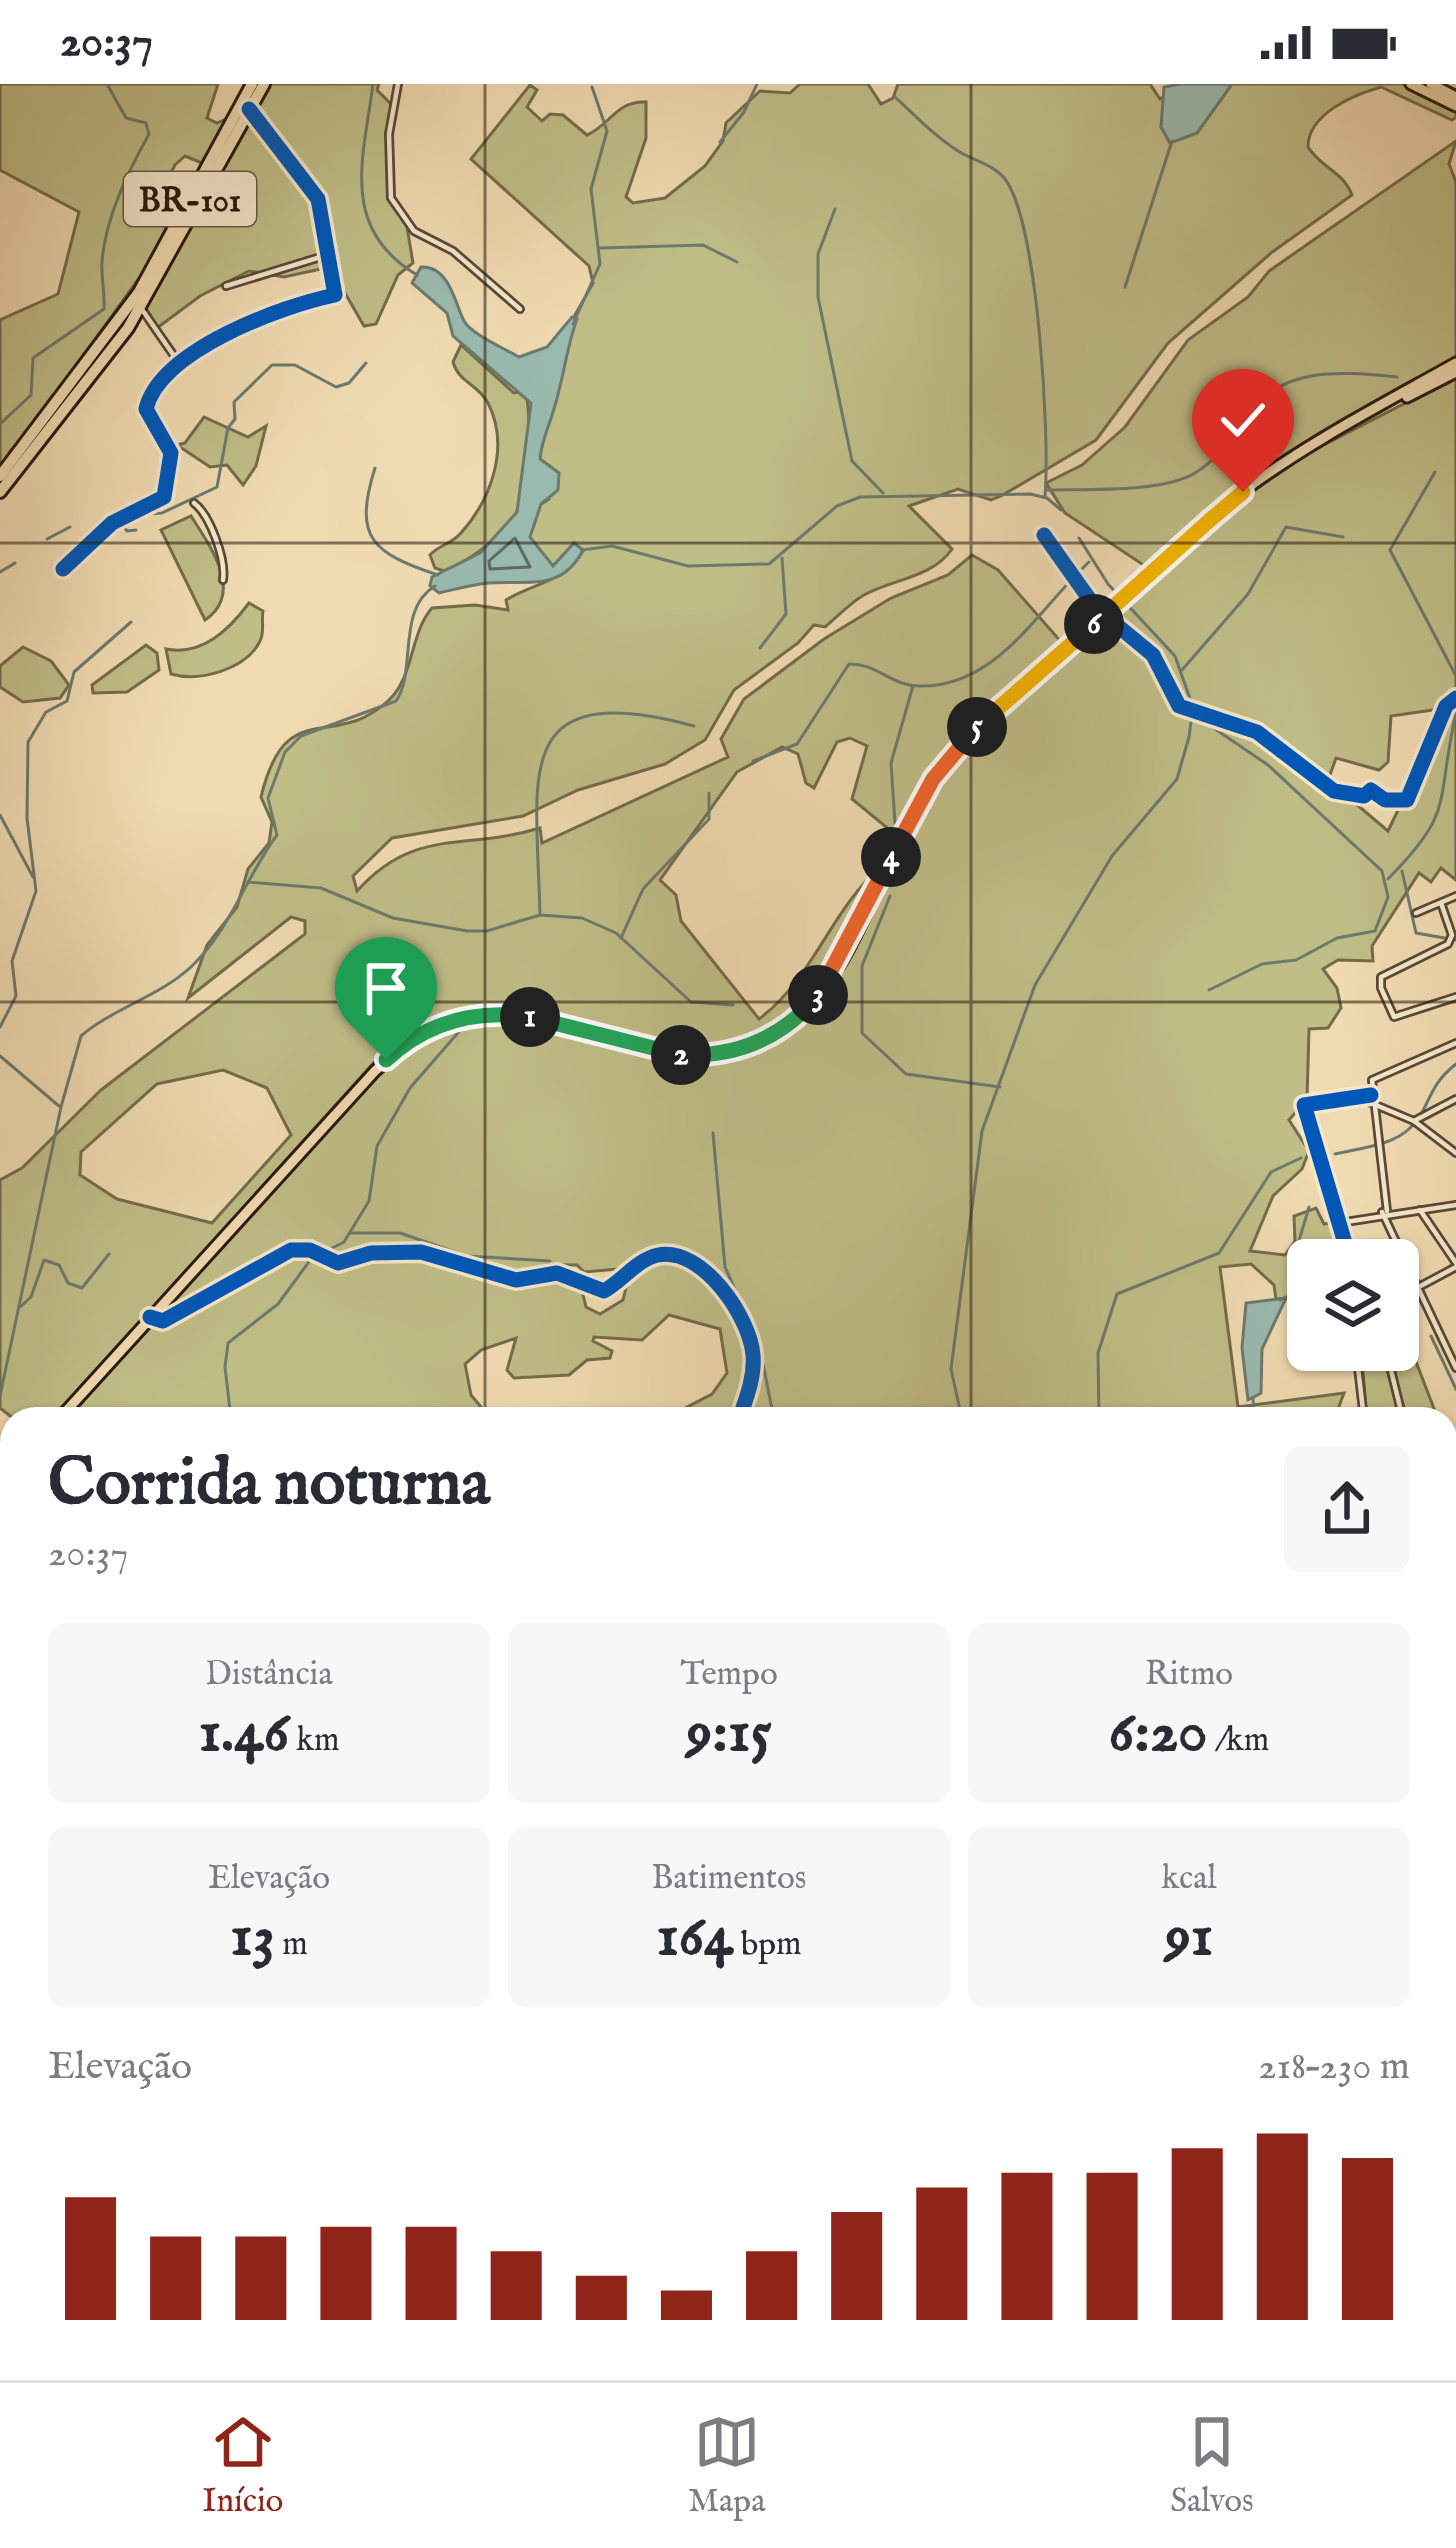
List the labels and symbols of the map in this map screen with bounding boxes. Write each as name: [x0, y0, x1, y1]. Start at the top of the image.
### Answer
road number: BR-101: [124, 172, 256, 226]
pin: [1192, 369, 1294, 492]
pin: 6: [1064, 594, 1124, 654]
pin: 5: [947, 697, 1007, 757]
pin: 4: [861, 827, 921, 887]
pin: [335, 937, 437, 1060]
pin: 3: [788, 965, 848, 1025]
pin: 1: [500, 987, 560, 1047]
pin: 2: [651, 1025, 711, 1085]

